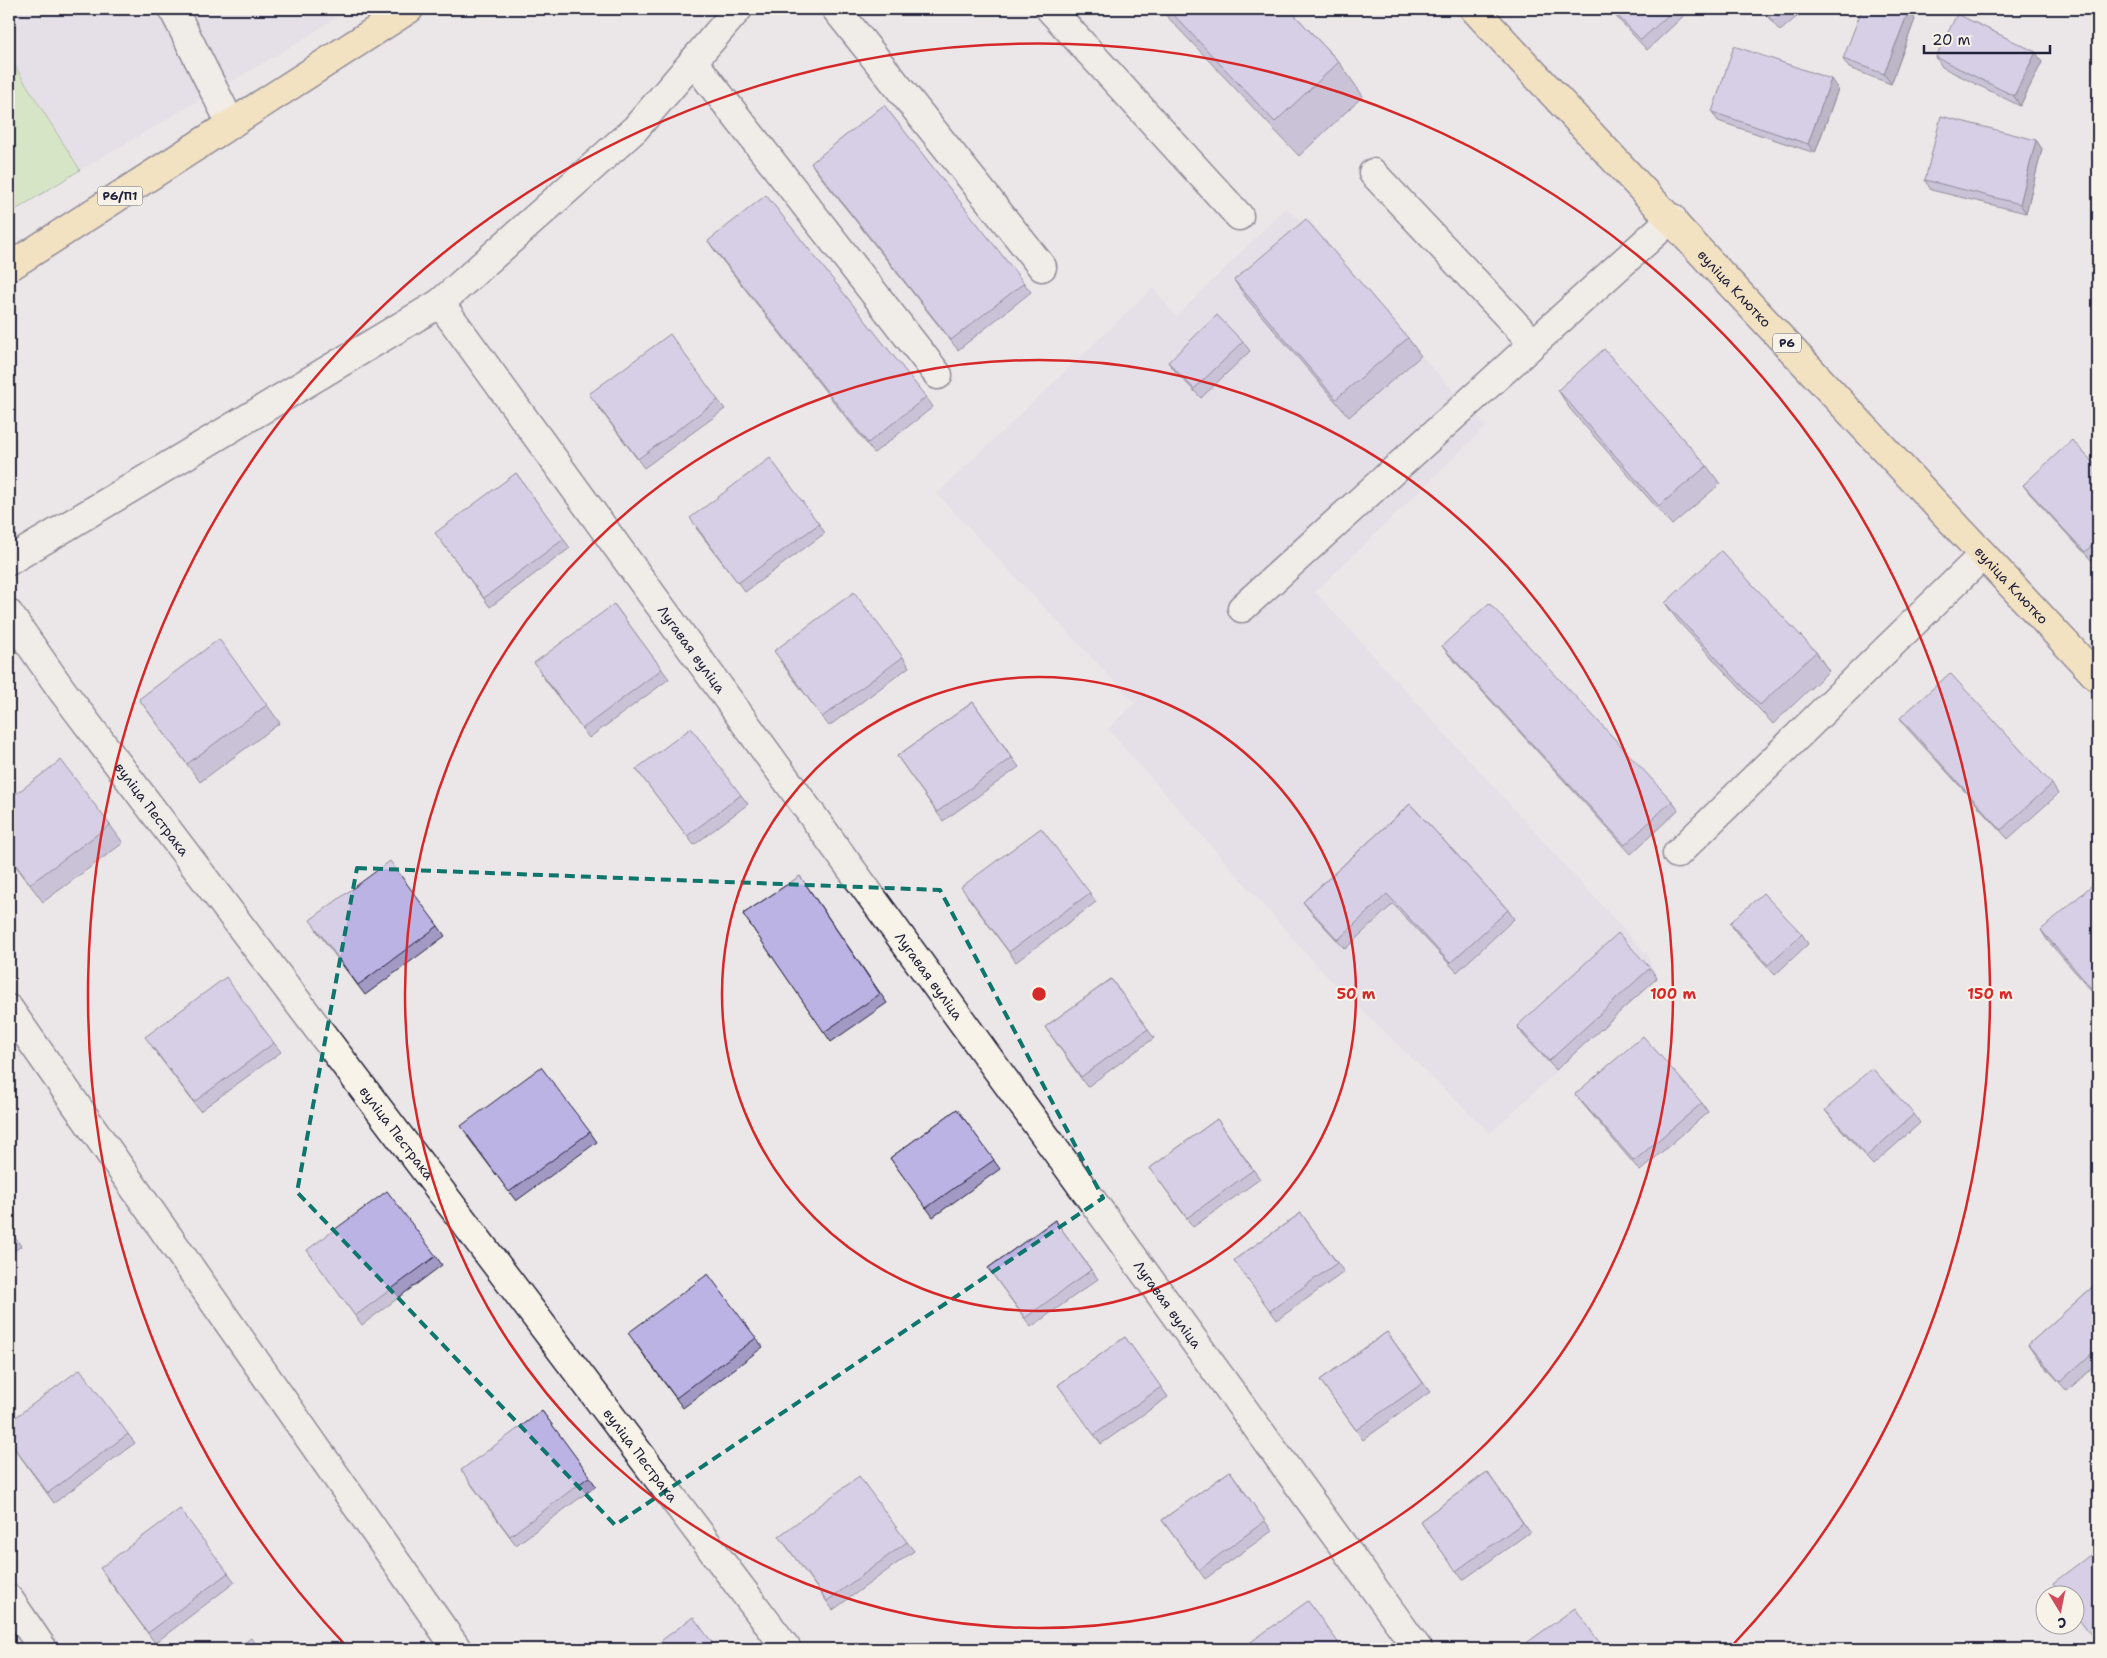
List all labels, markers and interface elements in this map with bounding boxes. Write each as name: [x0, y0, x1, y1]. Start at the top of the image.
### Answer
scale bar: [1924, 22, 2051, 54]
text: 20 m: [1932, 30, 1971, 50]
road number: Р6/П1: [98, 187, 142, 206]
street label: вуліца Клютко: [1694, 246, 1775, 331]
road number: Р6: [1773, 333, 1801, 352]
street label: вуліца Клютко: [1971, 542, 2052, 628]
street label: Лугавая вуліца: [654, 602, 730, 697]
street label: вуліца Пестрака: [111, 759, 193, 860]
street label: Лугавая вуліца: [891, 929, 967, 1024]
text: 50 m: [1337, 984, 1376, 1004]
text: 100 m: [1650, 984, 1696, 1004]
text: 150 m: [1967, 984, 2013, 1004]
centre of rings: [1030, 985, 1048, 1003]
street label: вуліца Пестрака: [356, 1083, 438, 1184]
street label: Лугавая вуліца: [1130, 1257, 1206, 1352]
street label: вуліца Пестрака: [599, 1405, 682, 1506]
north arrow: [2034, 1586, 2084, 1636]
text: С: [2056, 1613, 2068, 1632]

